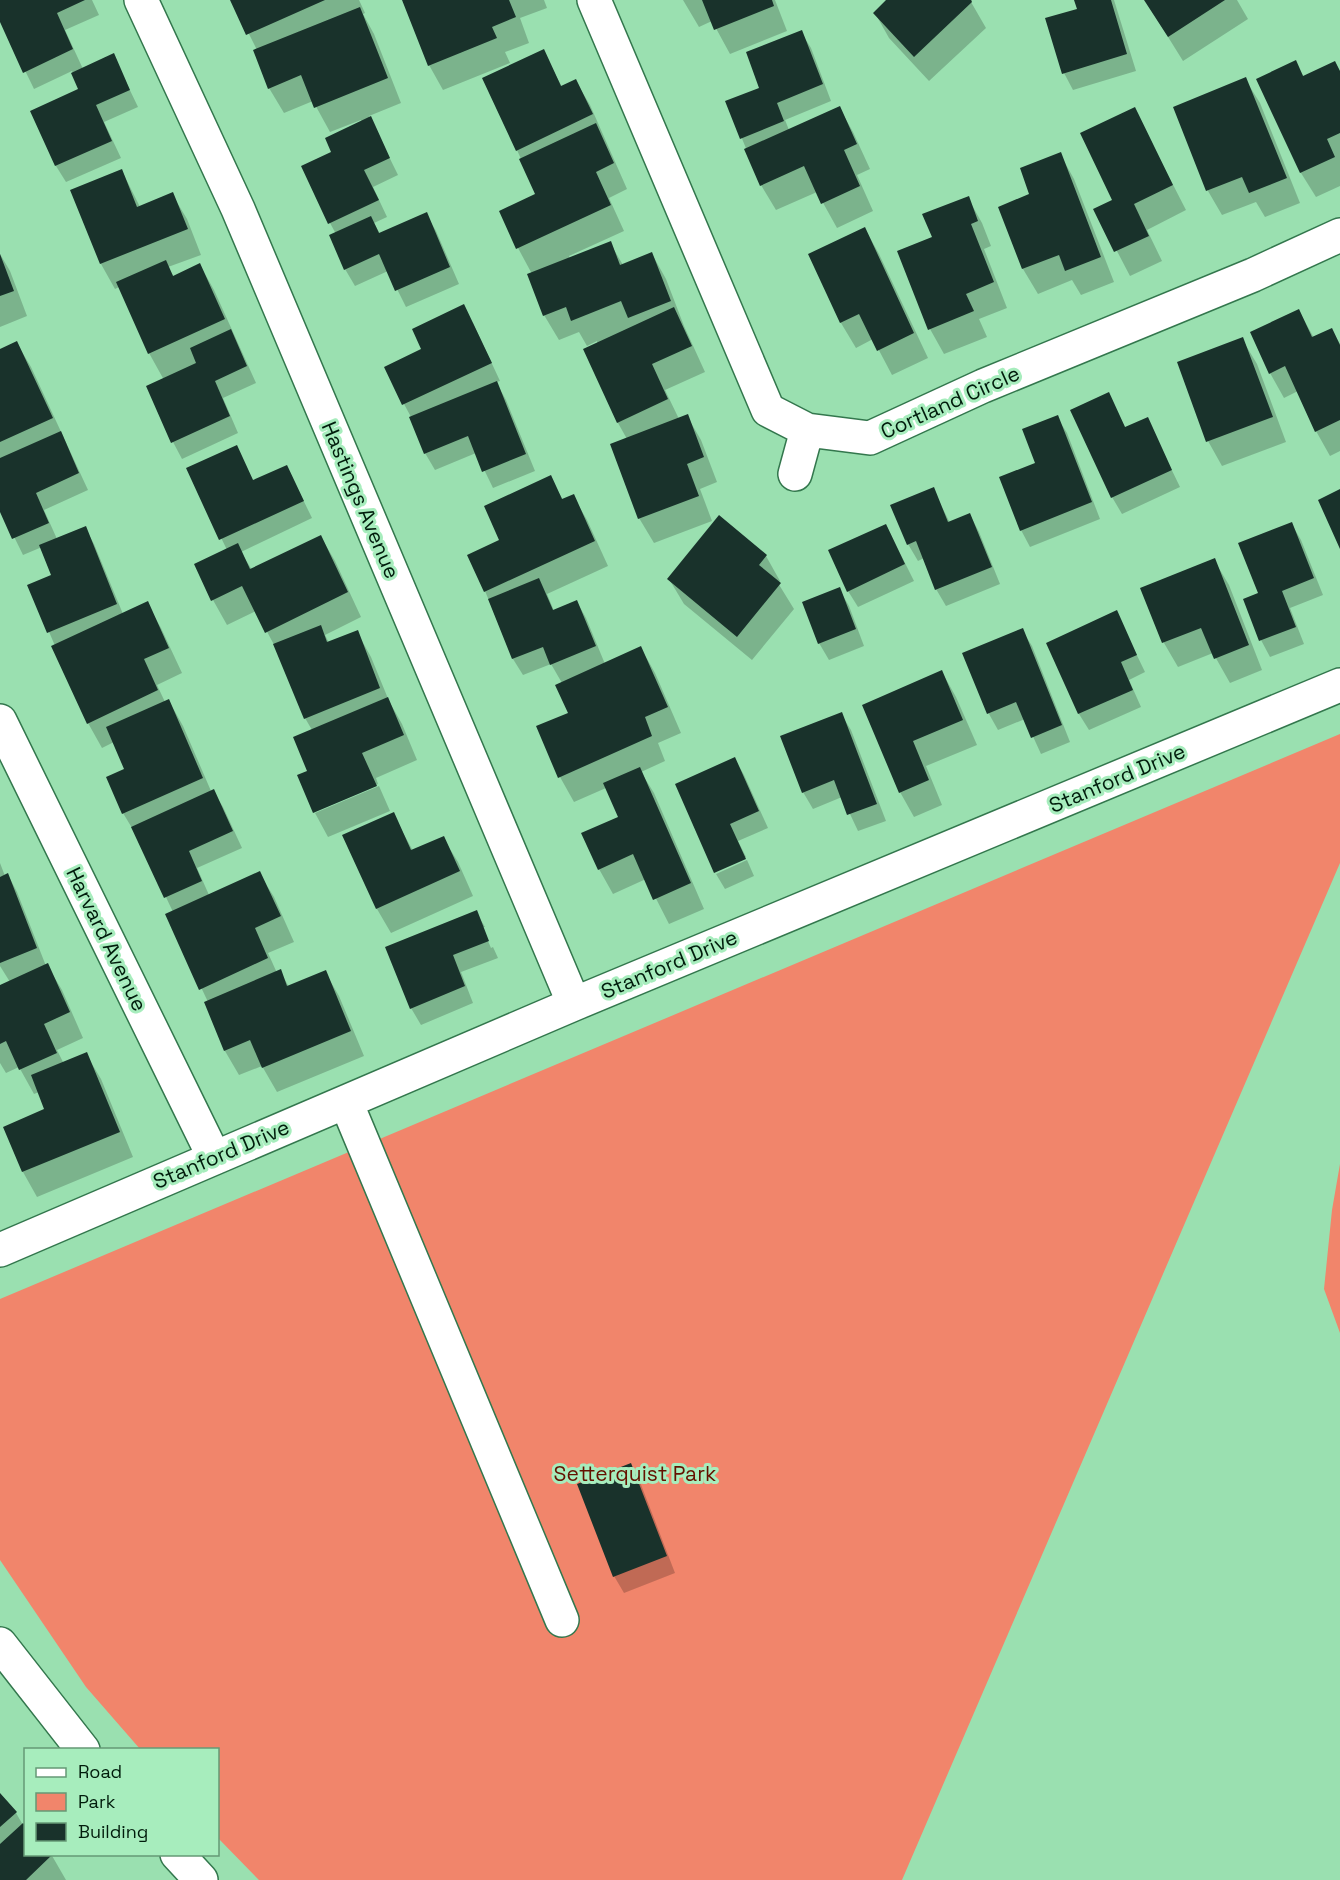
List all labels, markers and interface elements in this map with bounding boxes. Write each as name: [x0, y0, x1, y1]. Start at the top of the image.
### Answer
street label: Cortland Circle: [876, 359, 1024, 445]
street label: Hastings Avenue: [316, 417, 406, 583]
street label: Stanford Drive: [1045, 737, 1189, 819]
street label: Harvard Avenue: [60, 862, 154, 1016]
street label: Stanford Drive: [597, 923, 741, 1005]
street label: Stanford Drive: [149, 1113, 293, 1195]
park label: Setterquist Park: [554, 1460, 716, 1487]
legend: [24, 1748, 219, 1856]
text: Road: [78, 1760, 122, 1783]
text: Park: [78, 1790, 116, 1813]
text: Building: [78, 1820, 148, 1843]

